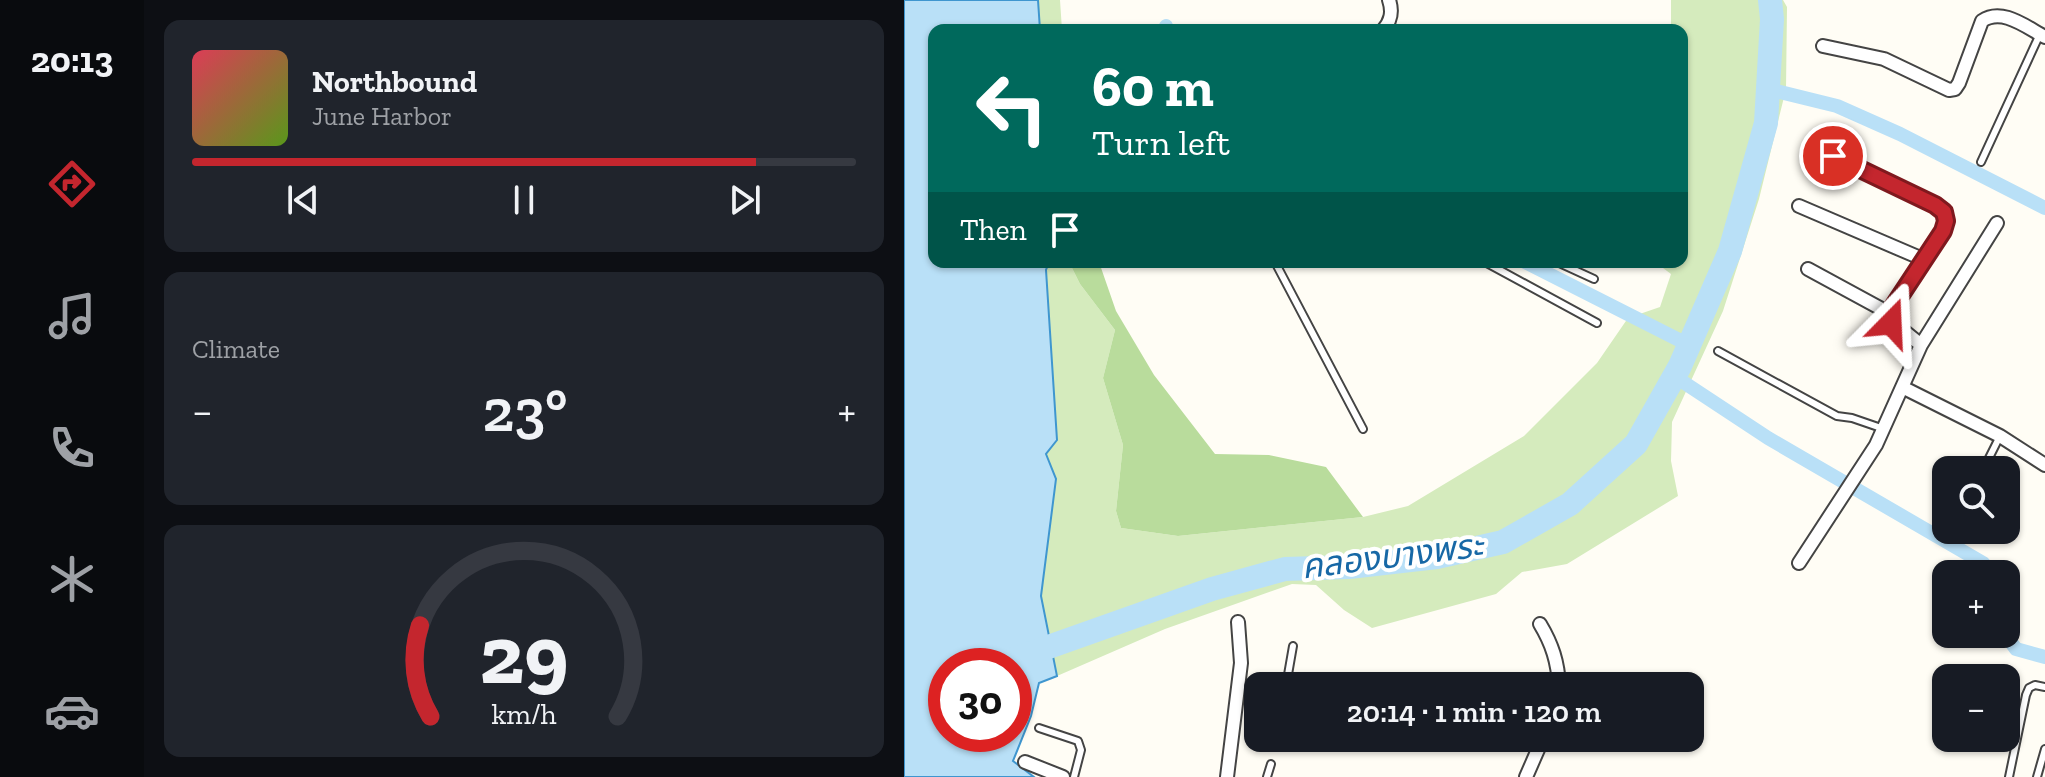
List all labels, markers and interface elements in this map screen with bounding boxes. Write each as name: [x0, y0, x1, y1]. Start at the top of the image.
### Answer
text: 20:13: [31, 38, 113, 81]
text: 60 m: [1092, 53, 1214, 120]
icon: left: [960, 56, 1064, 160]
text: Northbound: [312, 64, 477, 100]
text: June Harbor: [312, 100, 452, 132]
text: Turn left: [1092, 121, 1230, 164]
pin: [1799, 122, 1867, 190]
icon: arrive: [1811, 134, 1855, 178]
icon: directions: [44, 156, 100, 212]
icon: previous: [281, 178, 325, 222]
icon: pause: [502, 178, 546, 222]
icon: next: [723, 178, 767, 222]
icon: arrive: [1043, 208, 1087, 252]
text: Then: [960, 212, 1027, 248]
position arrow: [1849, 281, 1933, 365]
icon: music: [44, 288, 100, 344]
text: Climate: [192, 333, 280, 365]
text: 23°: [482, 374, 568, 446]
text: −: [192, 384, 213, 437]
text: +: [837, 384, 856, 437]
icon: phone: [44, 420, 100, 476]
map controls: [1932, 456, 2020, 752]
button: search: [1932, 456, 2020, 544]
water label: คลองบางพระ: [1299, 524, 1487, 587]
icon: climate: [44, 551, 100, 607]
button: +: [1932, 560, 2020, 648]
text: 29: [479, 603, 569, 703]
speed limit sign: 30: [928, 648, 1032, 752]
button: −: [1932, 664, 2020, 752]
icon: car: [44, 683, 100, 739]
text: 20:14 · 1 min · 120 m: [1347, 694, 1601, 730]
text: km/h: [491, 697, 557, 731]

